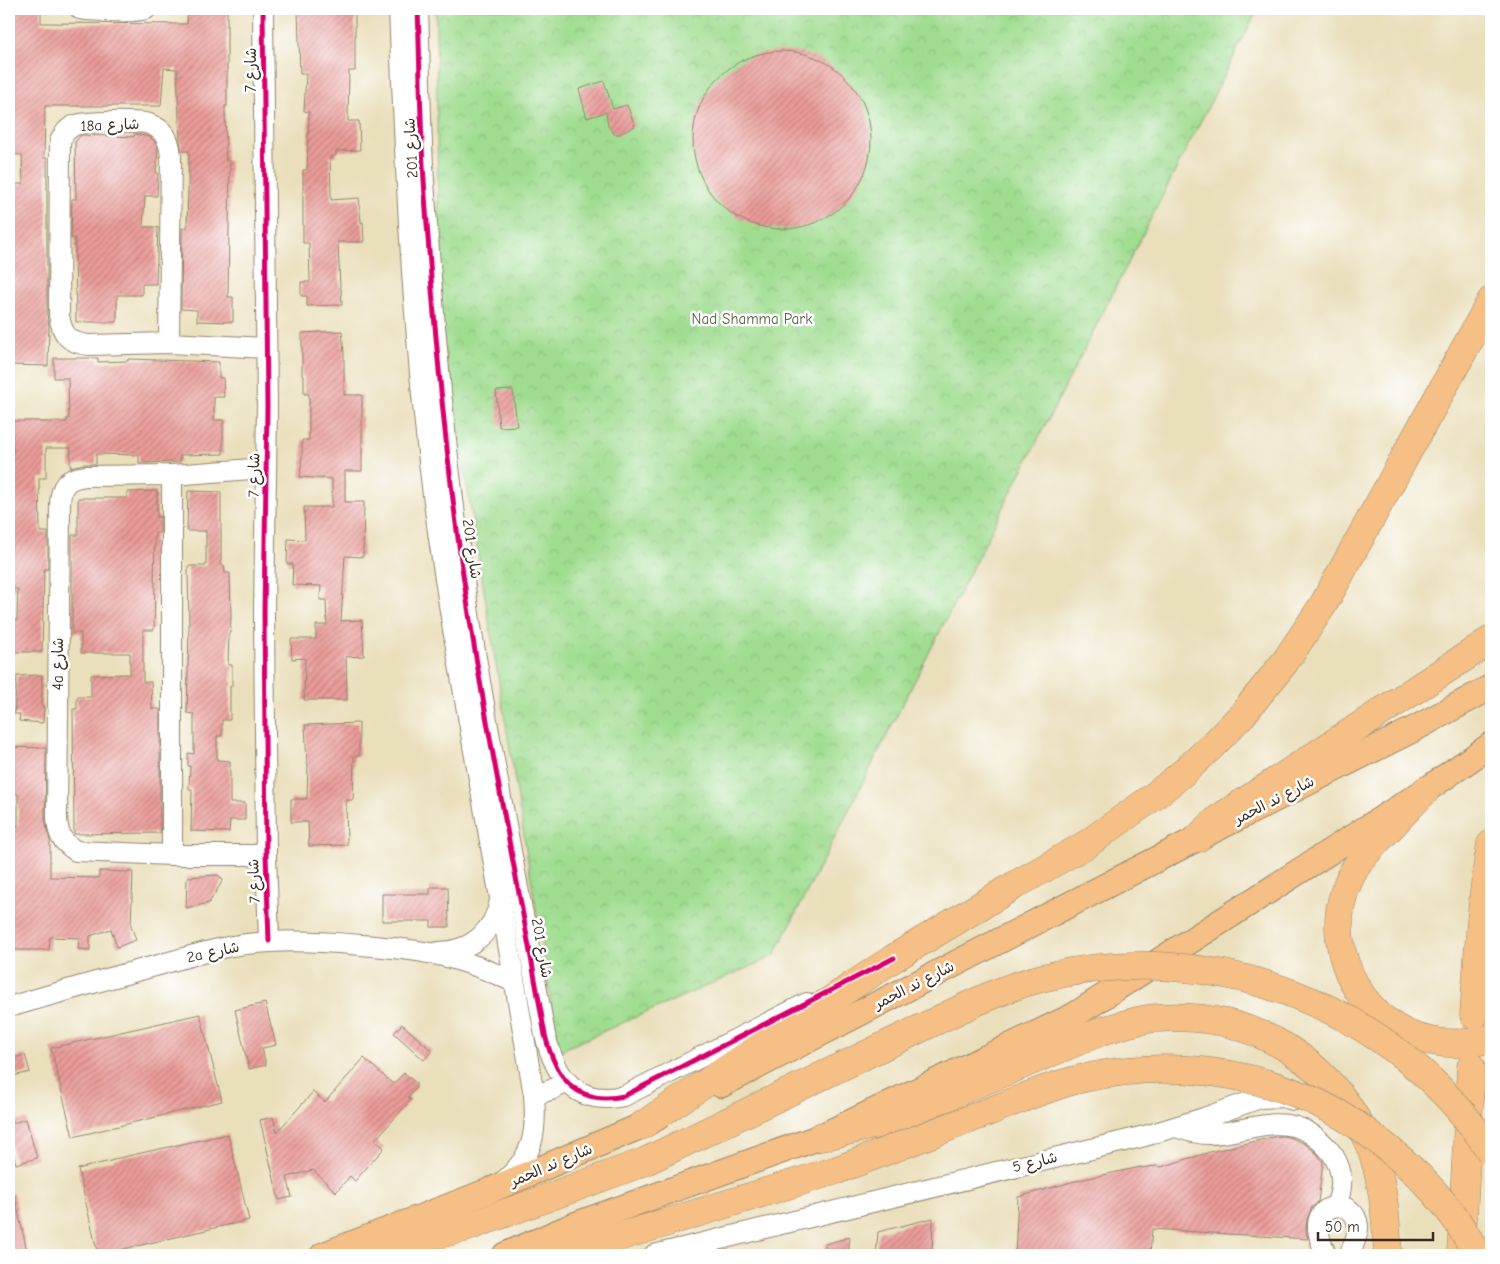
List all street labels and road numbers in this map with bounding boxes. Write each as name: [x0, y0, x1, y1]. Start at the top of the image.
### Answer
street label: شارع 7: [242, 48, 261, 92]
street label: 18a شارع: [80, 115, 140, 136]
street label: شارع 201: [400, 117, 423, 179]
street label: شارع 7: [245, 453, 264, 497]
street label: شارع 201: [458, 518, 485, 580]
street label: 4a شارع: [49, 638, 68, 690]
street label: شارع ند الحمر: [1229, 772, 1318, 830]
street label: شارع 7: [244, 858, 265, 904]
street label: شارع 201: [527, 917, 556, 979]
street label: 2a شارع: [185, 938, 241, 967]
street label: شارع ند الحمر: [869, 957, 958, 1015]
street label: شارع ند الحمر: [505, 1140, 595, 1192]
street label: شارع 5: [1011, 1148, 1060, 1177]

